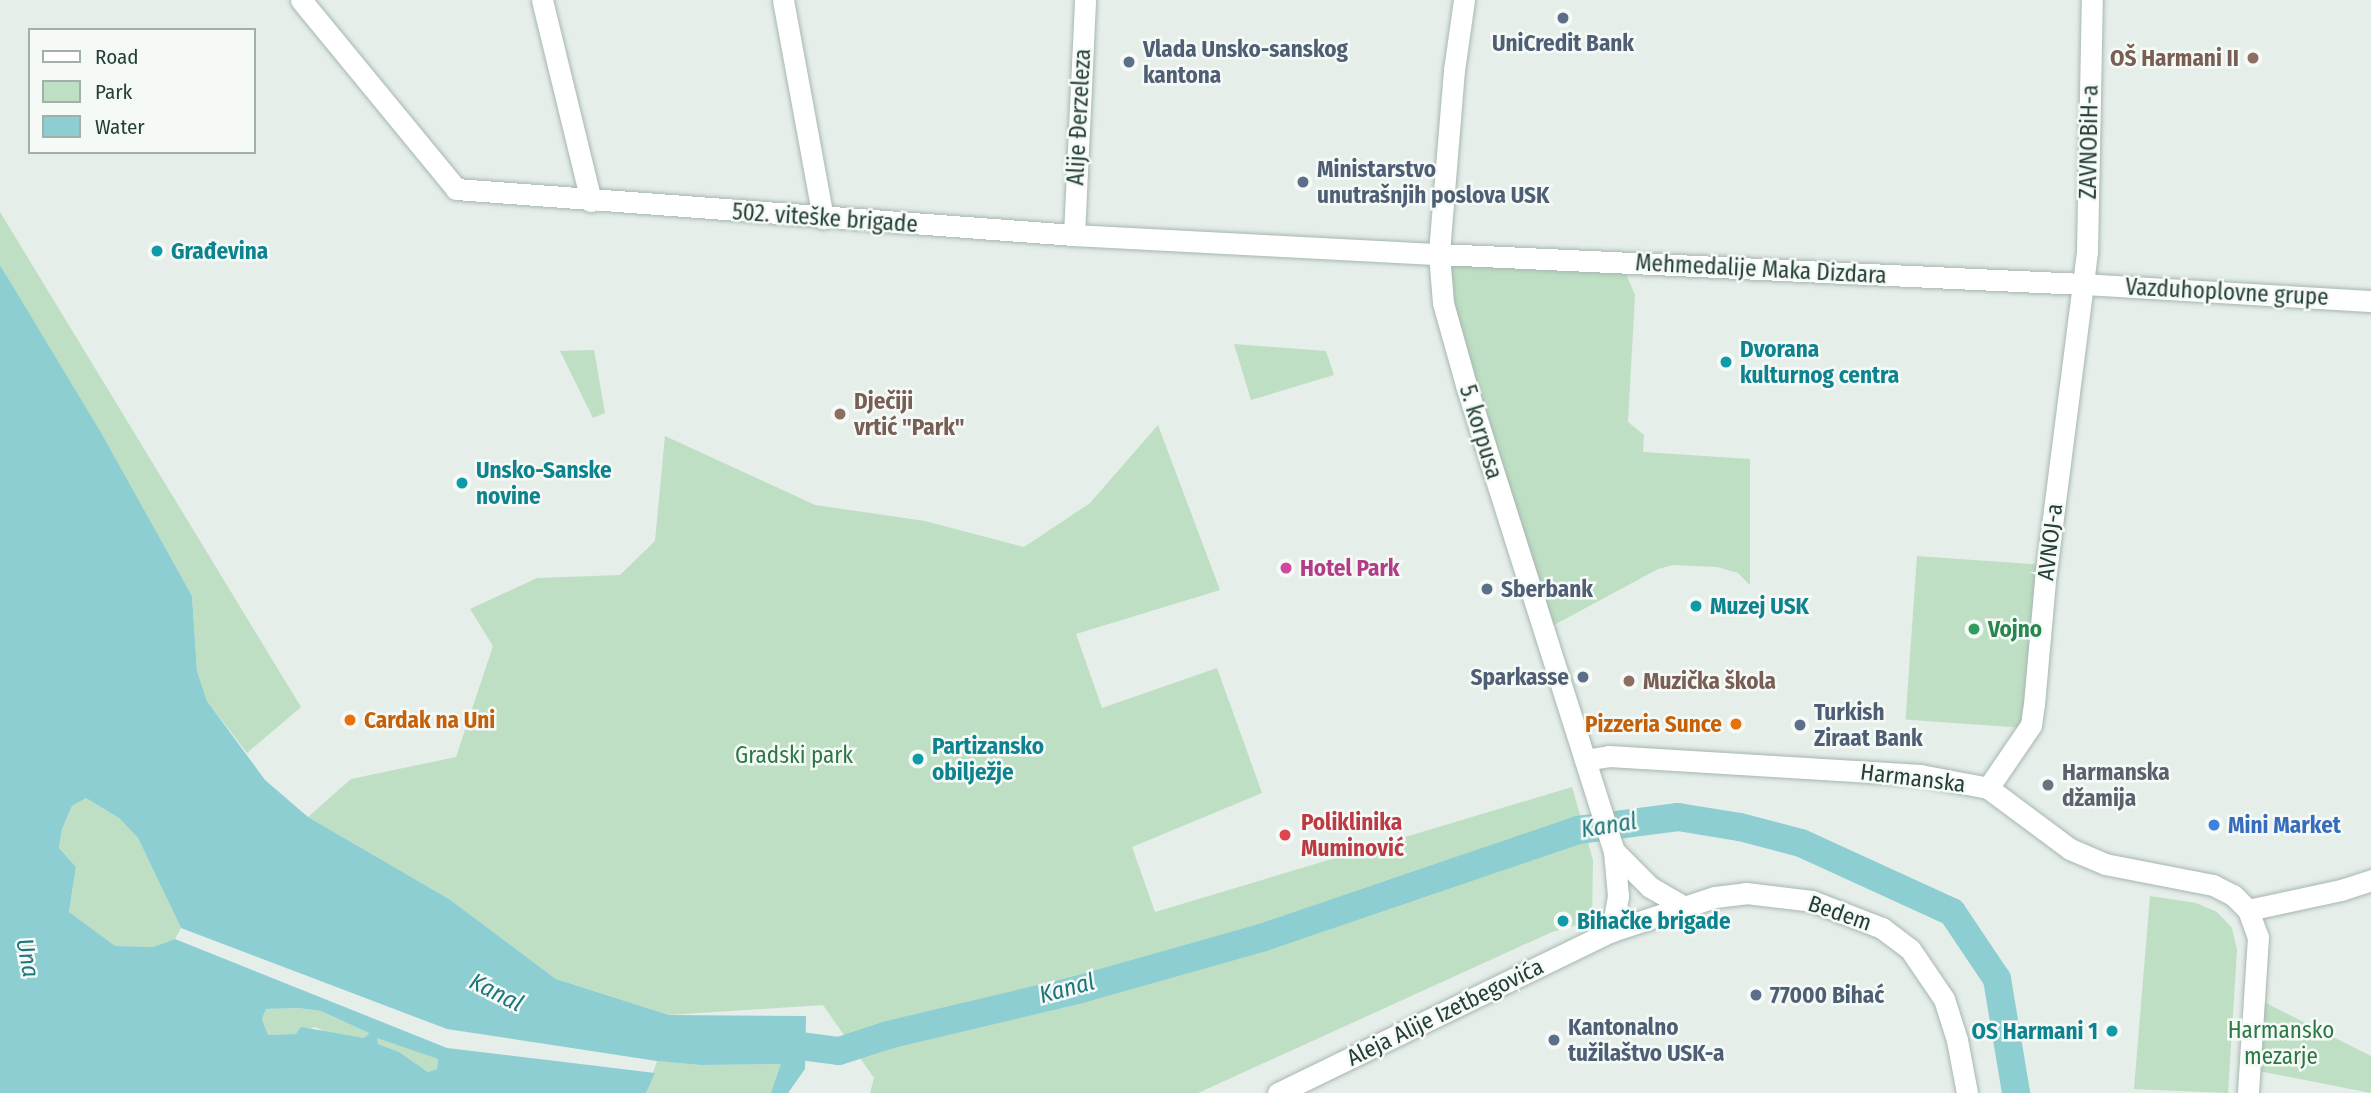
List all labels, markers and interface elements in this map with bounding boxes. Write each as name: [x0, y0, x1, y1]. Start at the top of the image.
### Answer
marker: UniCredit Bank: [1555, 10, 1571, 26]
legend: [28, 28, 256, 154]
place label: UniCredit Bank: [1492, 29, 1634, 57]
place label: Vlada Unsko-sanskog kantona: [1143, 35, 1348, 89]
text: Road: [95, 44, 139, 70]
place label: OŠ Harmani II: [2110, 44, 2239, 72]
street label: Alije Đerzeleza: [1062, 48, 1096, 186]
marker: OŠ Harmani II: [2245, 50, 2261, 66]
marker: Vlada Unsko-sanskog kantona: [1121, 54, 1137, 70]
text: Park: [95, 79, 132, 105]
street label: ZAVNOBiH-a: [2074, 85, 2104, 199]
text: Water: [95, 114, 145, 140]
place label: Ministarstvo unutrašnjih poslova USK: [1317, 155, 1549, 209]
marker: Ministarstvo unutrašnjih poslova USK: [1295, 174, 1311, 190]
street label: 502. viteške brigade: [731, 198, 919, 238]
place label: Građevina: [171, 237, 268, 265]
marker: Građevina: [149, 243, 165, 259]
street label: Mehmedalije Maka Dizdara: [1635, 249, 1887, 289]
street label: Vazduhoplovne grupe: [2125, 273, 2329, 311]
place label: Dvorana kulturnog centra: [1740, 335, 1899, 389]
marker: Dvorana kulturnog centra: [1718, 354, 1734, 370]
street label: 5. korpusa: [1454, 382, 1508, 482]
place label: Dječiji vrtić "Park": [854, 387, 965, 441]
marker: Dječiji vrtić "Park": [832, 406, 848, 422]
place label: Unsko-Sanske novine: [476, 456, 612, 510]
marker: Unsko-Sanske novine: [454, 475, 470, 491]
street label: AVNOJ-a: [2032, 502, 2068, 582]
place label: Hotel Park: [1300, 554, 1400, 582]
marker: Hotel Park: [1278, 560, 1294, 576]
place label: Sberbank: [1501, 575, 1593, 603]
marker: Sberbank: [1479, 581, 1495, 597]
place label: Muzej USK: [1710, 592, 1809, 620]
marker: Muzej USK: [1688, 598, 1704, 614]
place label: Vojno: [1988, 615, 2042, 643]
marker: Vojno: [1966, 621, 1982, 637]
place label: Sparkasse: [1471, 663, 1569, 691]
place label: Muzička škola: [1643, 667, 1776, 695]
marker: Sparkasse: [1575, 669, 1591, 685]
marker: Muzička škola: [1621, 673, 1637, 689]
place label: Turkish Ziraat Bank: [1814, 698, 1923, 752]
place label: Cardak na Uni: [364, 706, 495, 734]
place label: Pizzeria Sunce: [1585, 710, 1722, 738]
marker: Cardak na Uni: [342, 712, 358, 728]
marker: Pizzeria Sunce: [1728, 716, 1744, 732]
marker: Turkish Ziraat Bank: [1792, 717, 1808, 733]
place label: Partizansko obilježje: [932, 732, 1044, 786]
park label: Gradski park: [735, 741, 853, 769]
marker: Partizansko obilježje: [910, 751, 926, 767]
street label: Harmanska: [1859, 758, 1967, 798]
place label: Harmanska džamija: [2062, 758, 2170, 812]
marker: Harmanska džamija: [2040, 777, 2056, 793]
water label: Kanal: [1579, 807, 1639, 845]
place label: Poliklinika Muminović: [1301, 808, 1404, 862]
place label: Mini Market: [2228, 811, 2341, 839]
marker: Mini Market: [2206, 817, 2222, 833]
marker: Poliklinika Muminović: [1275, 825, 1295, 845]
street label: Bedem: [1805, 889, 1875, 937]
place label: Bihačke brigade: [1577, 907, 1731, 935]
marker: Bihačke brigade: [1555, 913, 1571, 929]
water label: Una: [9, 936, 45, 980]
street label: Aleja Alije Izetbegovića: [1342, 952, 1548, 1072]
water label: Kanal: [464, 967, 528, 1019]
water label: Kanal: [1036, 968, 1098, 1010]
place label: 77000 Bihać: [1770, 981, 1884, 1009]
marker: 77000 Bihać: [1748, 987, 1764, 1003]
place label: Kantonalno tužilaštvo USK-a: [1568, 1013, 1724, 1067]
park label: Harmansko mezarje: [2228, 1016, 2334, 1070]
place label: OS Harmani 1: [1972, 1017, 2098, 1045]
marker: OS Harmani 1: [2104, 1023, 2120, 1039]
marker: Kantonalno tužilaštvo USK-a: [1546, 1032, 1562, 1048]

